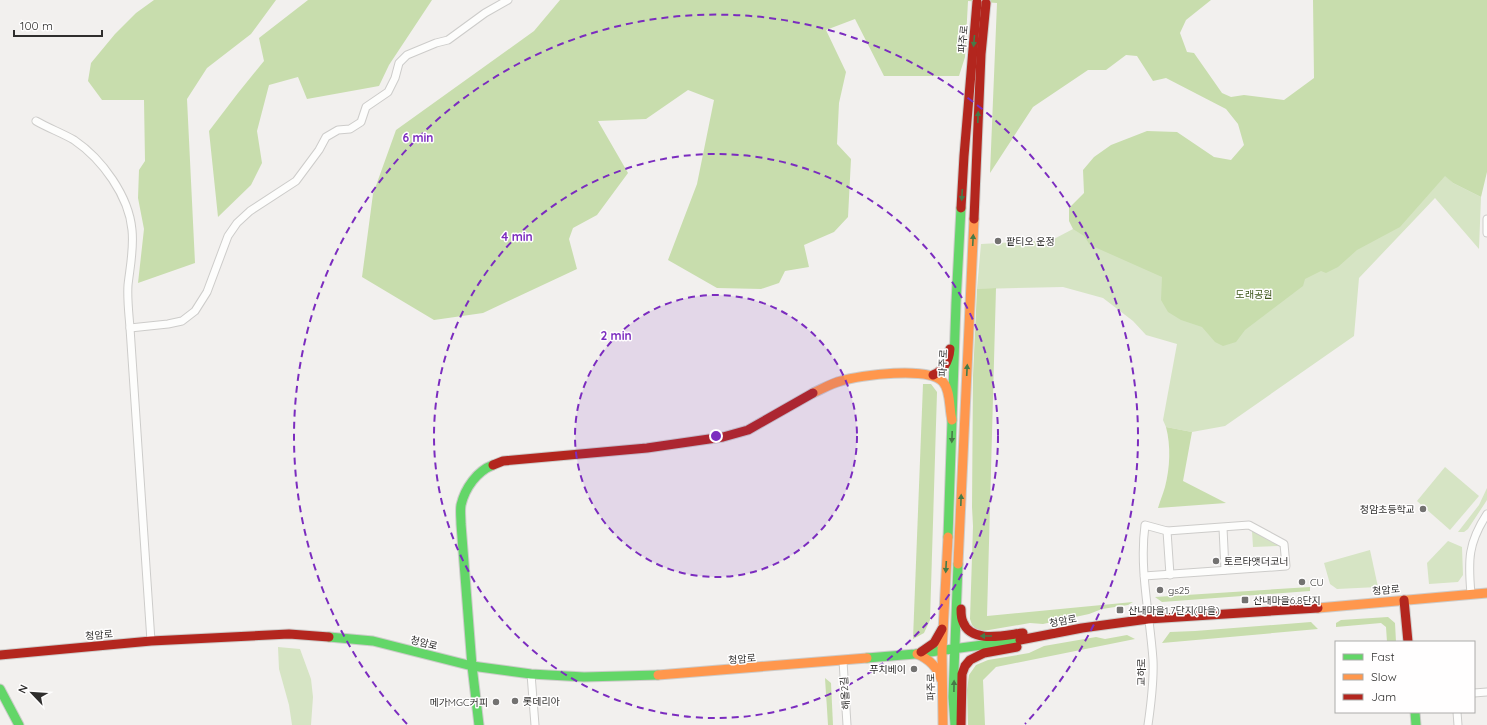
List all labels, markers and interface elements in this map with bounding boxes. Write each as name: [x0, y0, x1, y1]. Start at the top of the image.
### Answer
scale bar: [14, 12, 102, 38]
text: 100 m: [20, 18, 53, 33]
street label: 파주로: [955, 25, 971, 53]
one-way arrow: [971, 35, 977, 47]
one-way arrow: [975, 110, 981, 123]
text: 6 min: [402, 130, 434, 145]
one-way arrow: [959, 189, 965, 202]
text: 4 min: [501, 229, 533, 244]
one-way arrow: [970, 233, 976, 246]
place label: 팥티오 운정: [1006, 235, 1055, 248]
marker: 팥티오 운정: [993, 236, 1003, 246]
park label: 도래공원: [1236, 288, 1272, 301]
text: 2 min: [600, 328, 632, 343]
street label: 파주로: [936, 349, 950, 377]
one-way arrow: [964, 363, 970, 376]
centre of rings: [709, 429, 723, 443]
one-way arrow: [948, 431, 955, 443]
one-way arrow: [958, 494, 965, 506]
place label: 청암초등학교: [1360, 503, 1415, 516]
marker: 청암초등학교: [1418, 504, 1428, 514]
place label: 토르타앳더코너: [1224, 555, 1288, 568]
marker: 토르타앳더코너: [1211, 556, 1221, 566]
one-way arrow: [943, 561, 950, 573]
place label: CU: [1310, 576, 1324, 589]
marker: CU: [1297, 577, 1307, 587]
street label: 청암로: [1372, 582, 1400, 598]
place label: gs25: [1168, 584, 1190, 597]
marker: gs25: [1155, 585, 1165, 595]
place label: 산내마을6.8단지: [1253, 594, 1321, 607]
marker: 산내마을6.8단지: [1240, 595, 1250, 605]
place label: 산내마을1.7단지(마을): [1128, 604, 1220, 617]
marker: 산내마을1.7단지(마을): [1115, 605, 1125, 615]
street label: 청암로: [1048, 612, 1078, 630]
street label: 청암로: [85, 627, 113, 643]
street label: 청암로: [409, 633, 439, 653]
one-way arrow: [979, 633, 992, 639]
legend: [1335, 641, 1475, 713]
text: Fast: [1371, 649, 1395, 664]
street label: 청암로: [728, 651, 756, 667]
street label: 교하로: [1135, 658, 1148, 686]
place label: 푸치베이: [869, 663, 906, 676]
marker: 푸치베이: [909, 664, 919, 674]
text: Slow: [1371, 669, 1397, 684]
north arrow: [12, 673, 52, 713]
street label: 파주로: [924, 673, 938, 701]
street label: 해올2길: [837, 676, 853, 710]
one-way arrow: [951, 679, 957, 692]
text: N: [15, 682, 31, 695]
text: Jam: [1371, 689, 1396, 704]
place label: 롯데리아: [523, 695, 561, 708]
place label: 메가MGC커피: [429, 696, 488, 709]
marker: 롯데리아: [510, 696, 520, 706]
marker: 메가MGC커피: [491, 697, 501, 707]

